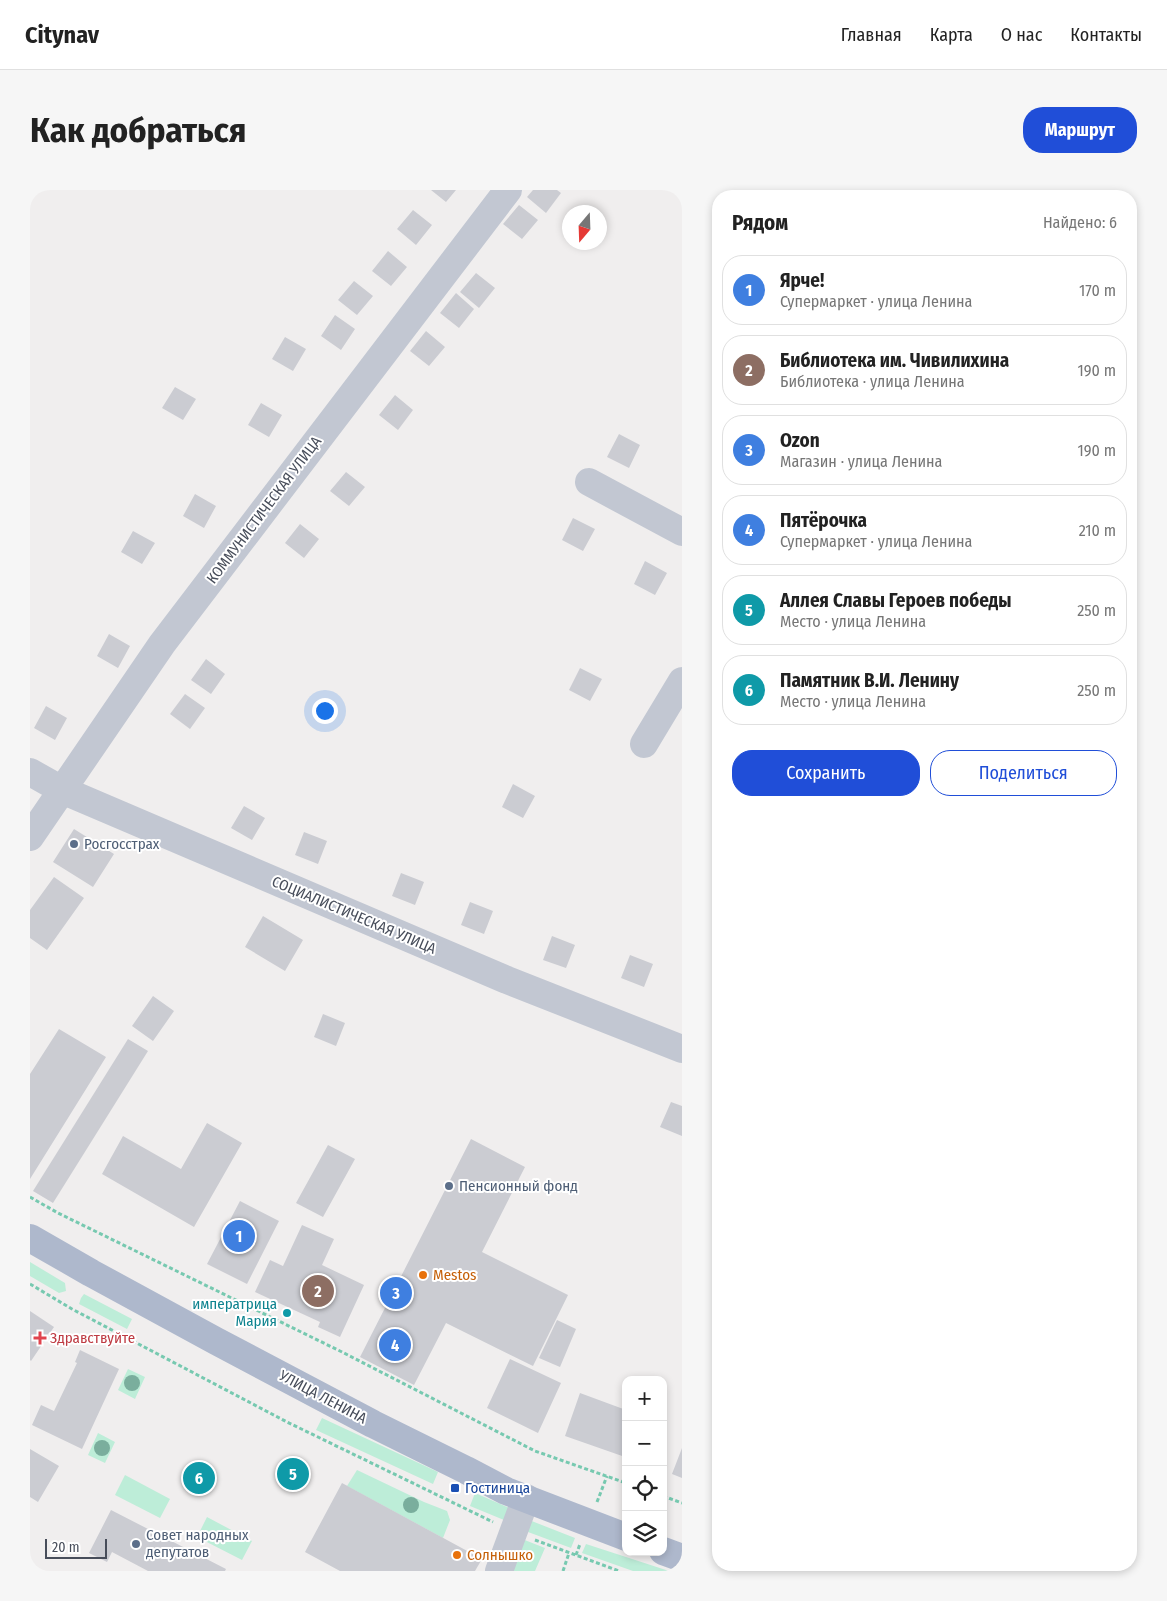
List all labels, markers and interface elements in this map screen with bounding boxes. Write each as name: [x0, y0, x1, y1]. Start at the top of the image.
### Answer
text: Citynav: [25, 21, 99, 49]
text: Главная: [841, 24, 902, 46]
text: Карта: [930, 24, 973, 46]
text: О нас: [1001, 24, 1042, 46]
text: Контакты: [1070, 24, 1142, 46]
button: Маршрут: [1023, 107, 1137, 153]
text: Как добраться: [30, 109, 247, 151]
north arrow: [562, 205, 607, 250]
text: Рядом: [732, 210, 788, 236]
text: Найдено: 6: [1043, 213, 1117, 232]
text: Ярче!: [780, 269, 824, 292]
text: 1: [746, 281, 752, 300]
text: 170 m: [1079, 281, 1116, 300]
text: Супермаркет · улица Ленина: [780, 292, 972, 311]
text: Библиотека им. Чивилихина: [780, 349, 1009, 372]
text: 2: [745, 361, 753, 380]
text: 190 m: [1078, 361, 1116, 380]
text: Библиотека · улица Ленина: [780, 372, 965, 391]
text: Ozon: [780, 429, 820, 452]
street label: КОММУНИСТИЧЕСКАЯ УЛИЦА: [203, 433, 325, 587]
text: 3: [745, 441, 753, 460]
text: 190 m: [1078, 441, 1116, 460]
text: Магазин · улица Ленина: [780, 452, 942, 471]
text: Пятёрочка: [780, 509, 867, 532]
text: 4: [745, 521, 753, 540]
text: 210 m: [1079, 521, 1116, 540]
text: Супермаркет · улица Ленина: [780, 532, 972, 551]
text: Аллея Славы Героев победы: [780, 589, 1012, 612]
text: 5: [745, 601, 753, 620]
text: 250 m: [1077, 601, 1116, 620]
text: Место · улица Ленина: [780, 612, 926, 631]
text: Памятник В.И. Ленину: [780, 669, 959, 692]
text: 6: [745, 681, 753, 700]
text: 250 m: [1077, 681, 1116, 700]
text: Место · улица Ленина: [780, 692, 926, 711]
your location: [312, 698, 338, 724]
button: Сохранить: [732, 750, 920, 796]
button: Поделиться: [930, 750, 1117, 796]
place label: Росгосстрах: [84, 835, 160, 853]
marker: Росгосстрах: [68, 838, 80, 850]
street label: СОЦИАЛИСТИЧЕСКАЯ УЛИЦА: [269, 872, 439, 958]
place label: Пенсионный фонд: [459, 1177, 578, 1195]
marker: Пенсионный фонд: [443, 1180, 455, 1192]
pin: 1: [223, 1217, 255, 1255]
place label: Mestos: [433, 1266, 476, 1284]
marker: Mestos: [417, 1269, 429, 1281]
pin: 2: [302, 1272, 334, 1310]
pin: 3: [380, 1274, 412, 1312]
place label: императрица Мария: [192, 1295, 277, 1330]
marker: императрица Мария: [281, 1307, 293, 1319]
pin: 4: [379, 1326, 411, 1364]
place label: Здравствуйте: [50, 1329, 135, 1347]
marker: Здравствуйте: [34, 1332, 46, 1344]
street label: УЛИЦА ЛЕНИНА: [275, 1366, 370, 1428]
map controls: [622, 1376, 667, 1556]
button: +: [622, 1376, 667, 1421]
button: −: [622, 1421, 667, 1466]
pin: 5: [277, 1455, 309, 1493]
pin: 6: [183, 1459, 215, 1497]
button: locate: [622, 1466, 667, 1511]
place label: Гостиница: [465, 1479, 530, 1497]
marker: Гостиница: [449, 1482, 461, 1494]
button: layers: [622, 1511, 667, 1556]
place label: Совет народных депутатов: [146, 1526, 249, 1561]
scale bar: [45, 1536, 108, 1559]
marker: Совет народных депутатов: [130, 1538, 142, 1550]
text: 20 m: [52, 1539, 80, 1556]
place label: Солнышко: [467, 1546, 533, 1564]
marker: Солнышко: [451, 1549, 463, 1561]

